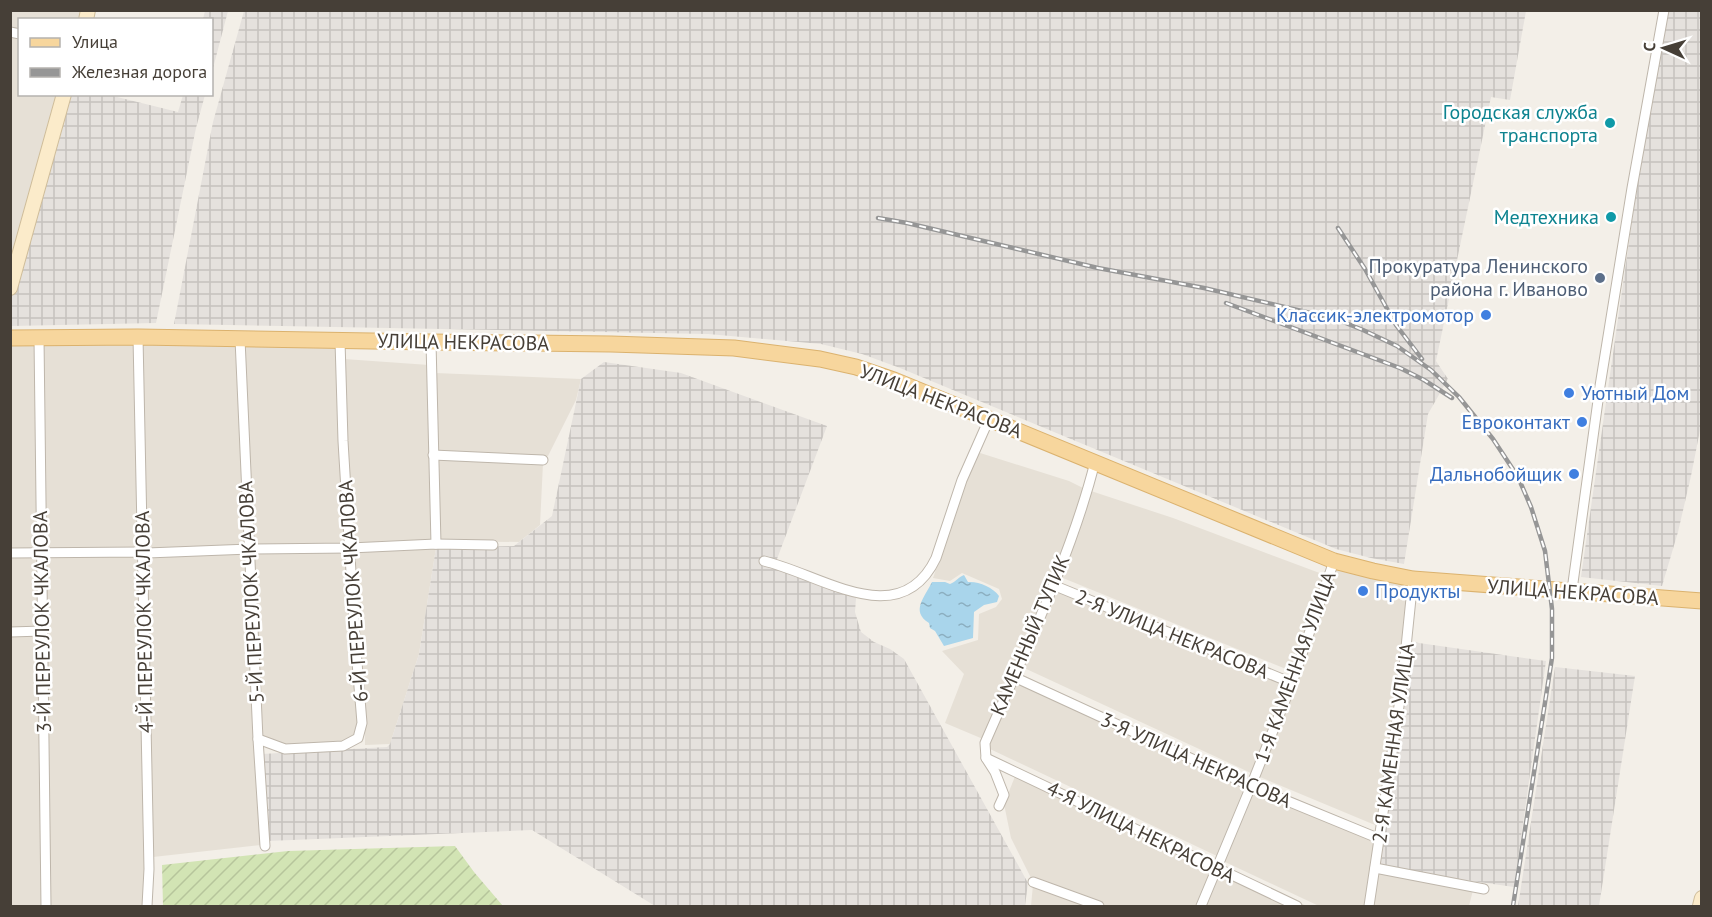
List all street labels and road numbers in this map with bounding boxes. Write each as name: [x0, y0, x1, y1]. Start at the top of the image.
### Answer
street label: УЛИЦА НЕКРАСОВА: [377, 328, 549, 357]
street label: УЛИЦА НЕКРАСОВА: [856, 358, 1026, 444]
street label: 6-Й ПЕРЕУЛОК ЧКАЛОВА: [332, 479, 374, 703]
street label: 5-Й ПЕРЕУЛОК ЧКАЛОВА: [232, 480, 270, 704]
street label: 3-Й ПЕРЕУЛОК ЧКАЛОВА: [27, 510, 57, 733]
street label: 4-Й ПЕРЕУЛОК ЧКАЛОВА: [129, 510, 159, 733]
street label: КАМЕННЫЙ ТУПИК: [984, 551, 1076, 719]
street label: 1-Я КАМЕННАЯ УЛИЦА: [1248, 567, 1342, 766]
street label: УЛИЦА НЕКРАСОВА: [1486, 573, 1660, 611]
street label: 2-Я УЛИЦА НЕКРАСОВА: [1072, 583, 1273, 685]
street label: 2-Я КАМЕННАЯ УЛИЦА: [1366, 641, 1420, 845]
street label: 3-Я УЛИЦА НЕКРАСОВА: [1097, 706, 1296, 814]
street label: 4-Я УЛИЦА НЕКРАСОВА: [1043, 775, 1240, 889]

